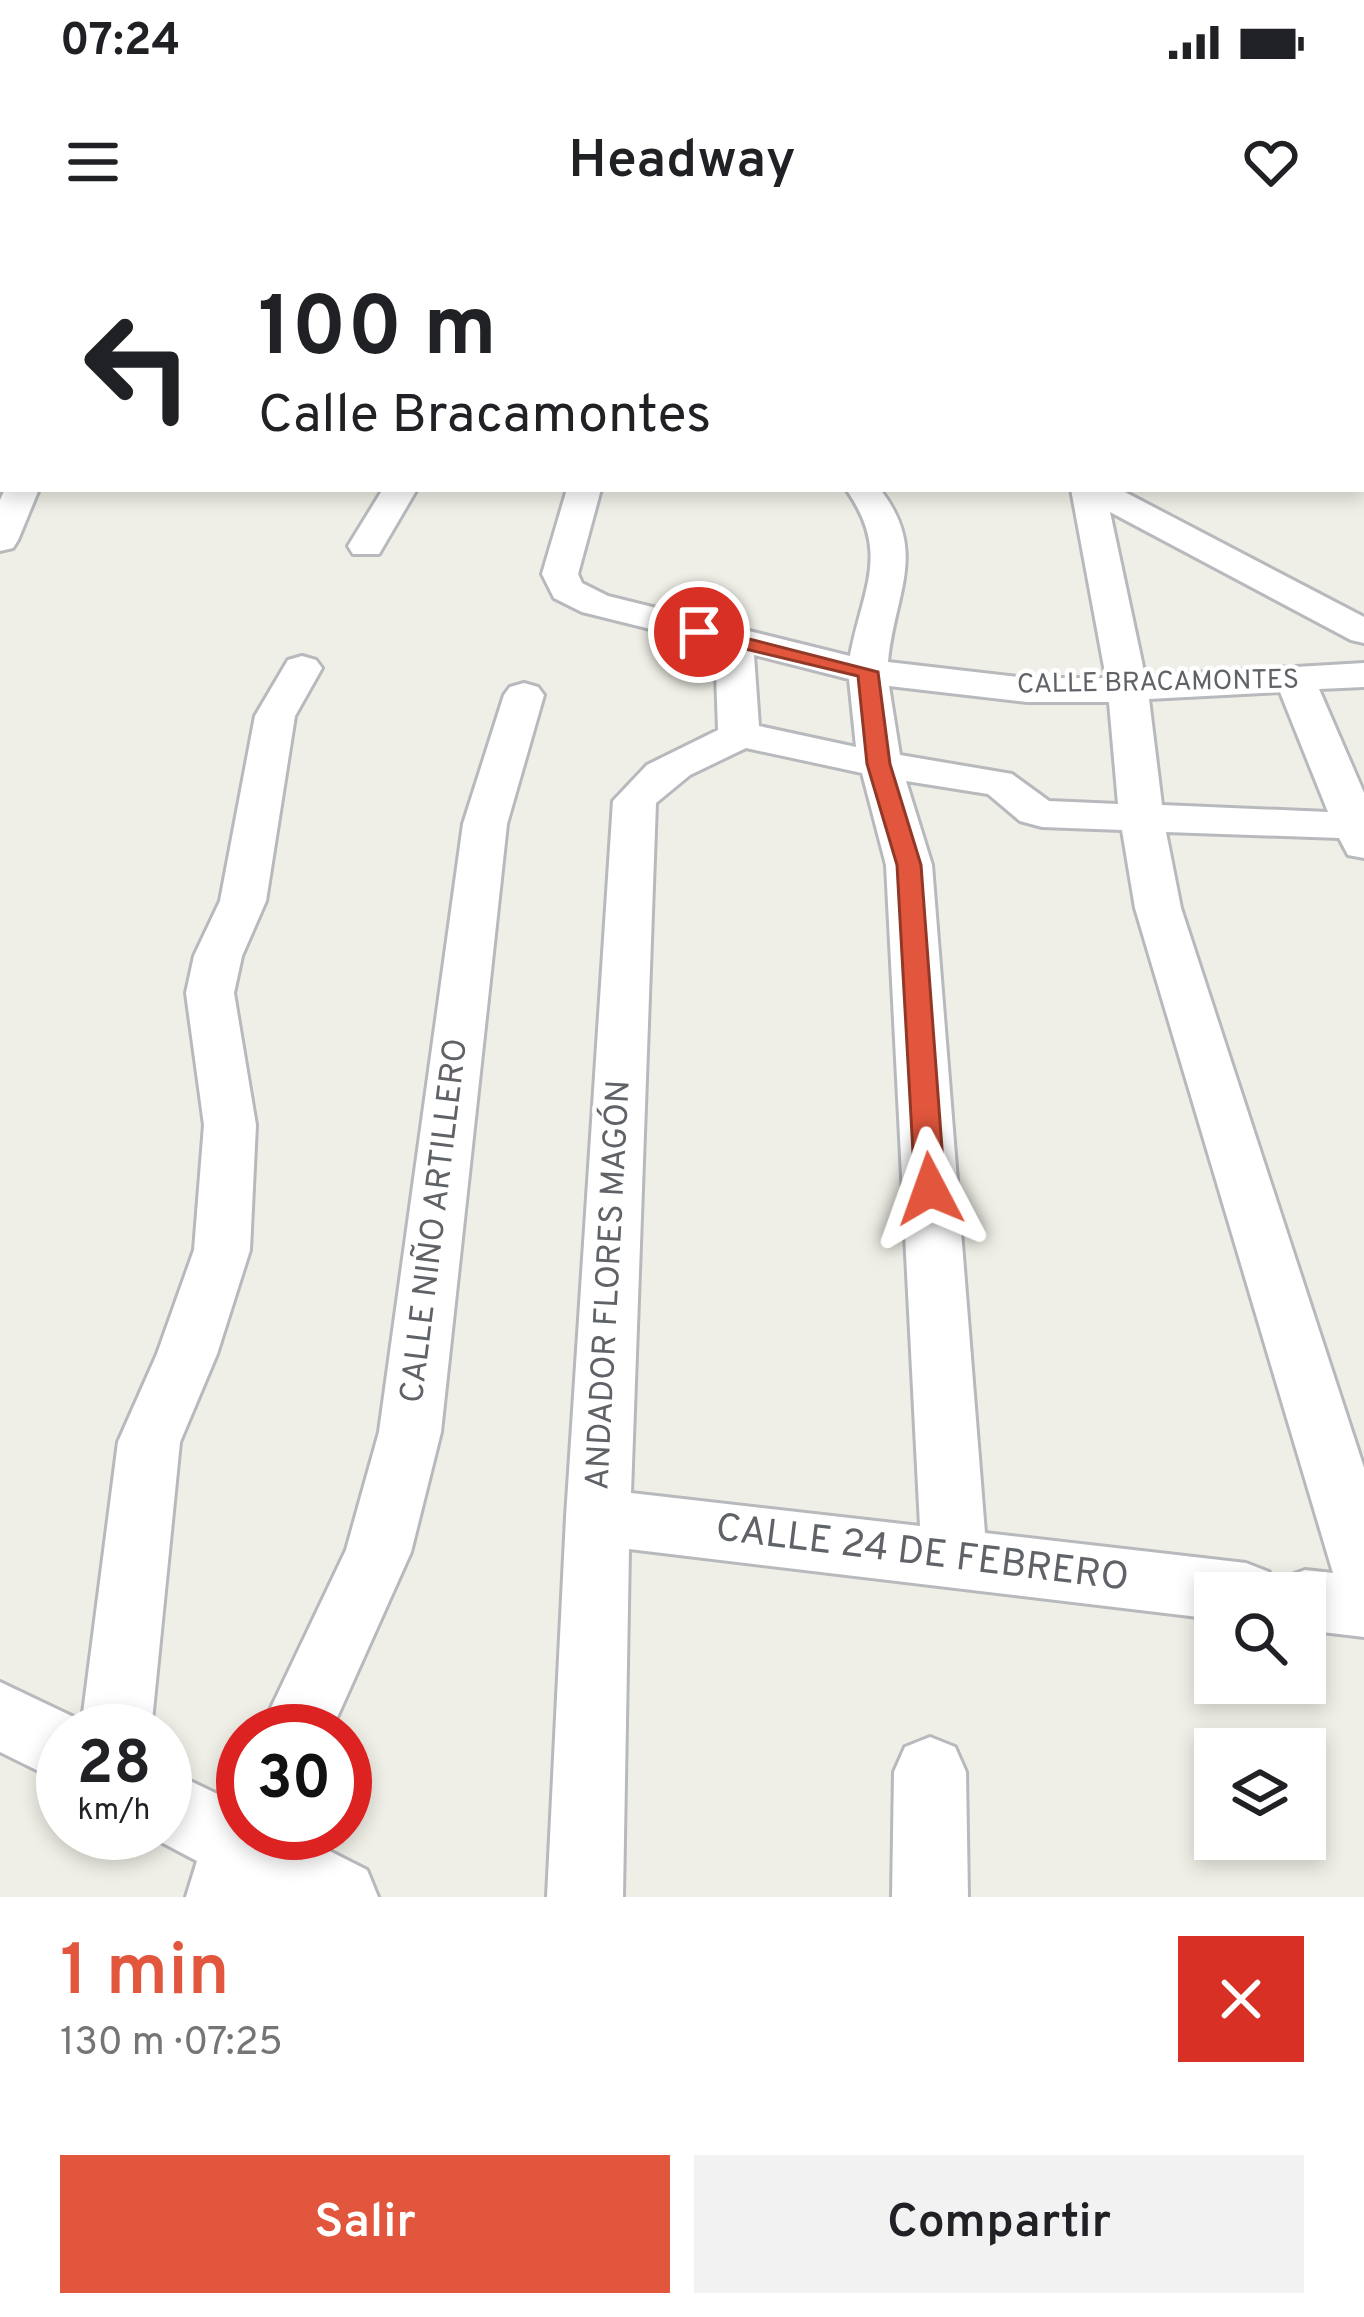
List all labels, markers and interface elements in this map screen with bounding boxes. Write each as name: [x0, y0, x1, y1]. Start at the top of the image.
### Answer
text: 07:24: [60, 14, 180, 71]
text: Headway: [568, 128, 796, 197]
icon: menu: [60, 129, 126, 195]
icon: heart: [1238, 129, 1304, 195]
text: 100 m: [258, 279, 497, 385]
icon: left: [60, 288, 216, 444]
text: Calle Bracamontes: [258, 383, 711, 452]
pin: [648, 581, 750, 683]
icon: arrive: [666, 599, 732, 665]
street label: CALLE BRACAMONTES: [1017, 664, 1299, 702]
street label: CALLE NIÑO ARTILLERO: [392, 1036, 479, 1406]
street label: ANDADOR FLORES MAGÓN: [576, 1079, 642, 1491]
position arrow: [867, 1126, 993, 1252]
street label: CALLE 24 DE FEBRERO: [713, 1505, 1131, 1605]
map controls: [1194, 1572, 1326, 1860]
button: search: [1194, 1572, 1326, 1704]
speed limit sign: 30: [216, 1704, 372, 1860]
button: layers: [1194, 1728, 1326, 1860]
text: 28: [77, 1729, 151, 1805]
text: km/h: [78, 1793, 150, 1830]
text: 1 min: [60, 1929, 230, 2021]
button: close: [1178, 1936, 1304, 2062]
text: 130 m · 07:25: [60, 2020, 283, 2069]
button: Salir: [60, 2155, 670, 2293]
button: Compartir: [694, 2155, 1304, 2293]

